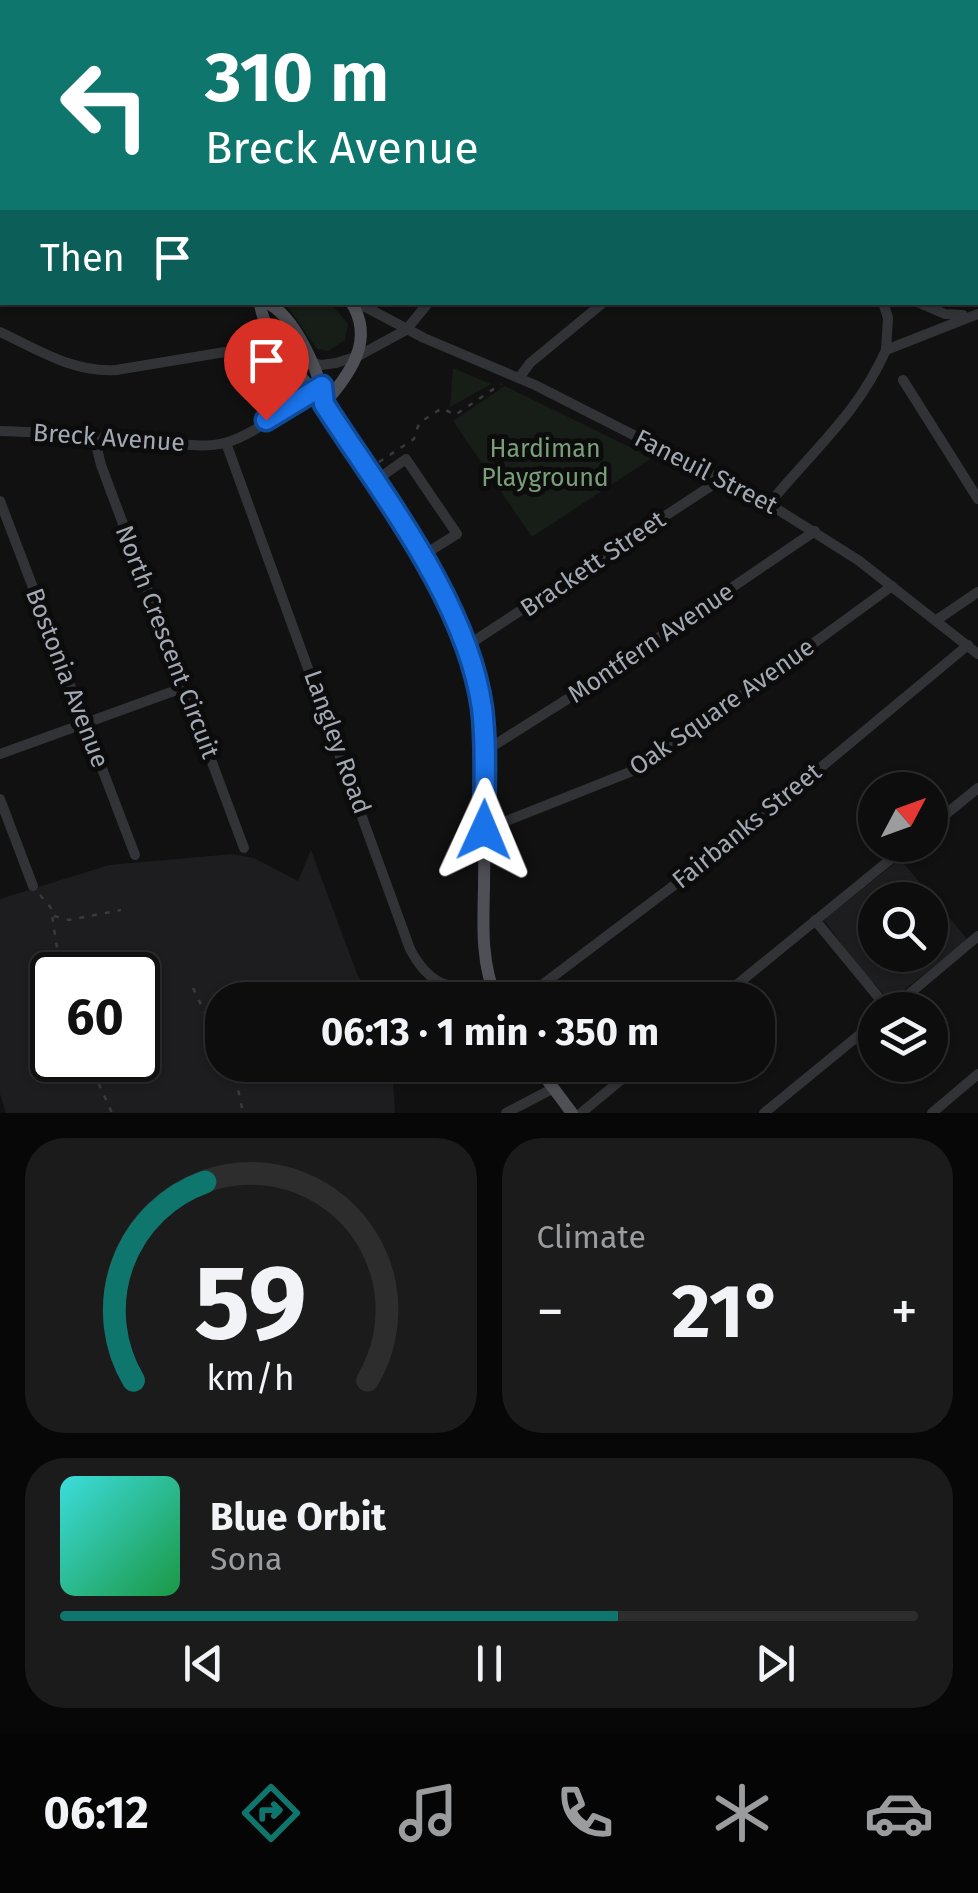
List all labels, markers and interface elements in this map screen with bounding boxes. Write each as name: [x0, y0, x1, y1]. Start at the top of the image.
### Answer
text: 310 m: [205, 36, 389, 120]
icon: left: [40, 40, 170, 170]
text: Breck Avenue: [205, 121, 479, 175]
icon: arrive: [145, 230, 200, 285]
text: Then: [40, 235, 125, 281]
pin: [224, 318, 309, 421]
icon: arrive: [239, 333, 294, 388]
street label: Breck Avenue: [32, 418, 186, 458]
street label: Faneuil Street: [630, 423, 783, 521]
park label: Hardiman Playground: [481, 434, 609, 493]
street label: Brackett Street: [515, 504, 672, 623]
street label: North Crescent Circuit: [109, 521, 226, 764]
street label: Montfern Avenue: [562, 576, 740, 710]
street label: Bostonia Avenue: [19, 584, 115, 772]
street label: Oak Square Avenue: [624, 632, 820, 782]
street label: Langley Road: [297, 666, 377, 818]
street label: Fairbanks Street: [667, 756, 828, 895]
north arrow: [858, 772, 948, 862]
map controls: [858, 772, 948, 1082]
position arrow: [432, 778, 536, 882]
button: search: [858, 882, 948, 972]
speed limit sign: 60: [30, 952, 160, 1082]
button: layers: [858, 992, 948, 1082]
text: 06:13 · 1 min · 350 m: [321, 1009, 659, 1055]
text: Climate: [537, 1218, 646, 1256]
text: 59: [195, 1241, 307, 1366]
text: 21°: [672, 1267, 783, 1357]
text: −: [537, 1279, 564, 1345]
text: +: [891, 1279, 918, 1345]
text: km/h: [207, 1357, 295, 1399]
text: Blue Orbit: [210, 1494, 386, 1540]
text: Sona: [210, 1540, 282, 1578]
icon: previous: [176, 1636, 231, 1691]
icon: pause: [462, 1636, 517, 1691]
icon: next: [748, 1636, 803, 1691]
icon: directions: [236, 1778, 306, 1848]
icon: music: [393, 1778, 463, 1848]
icon: phone: [550, 1778, 620, 1848]
icon: climate: [707, 1778, 777, 1848]
icon: car: [864, 1778, 934, 1848]
text: 06:12: [44, 1786, 149, 1840]

